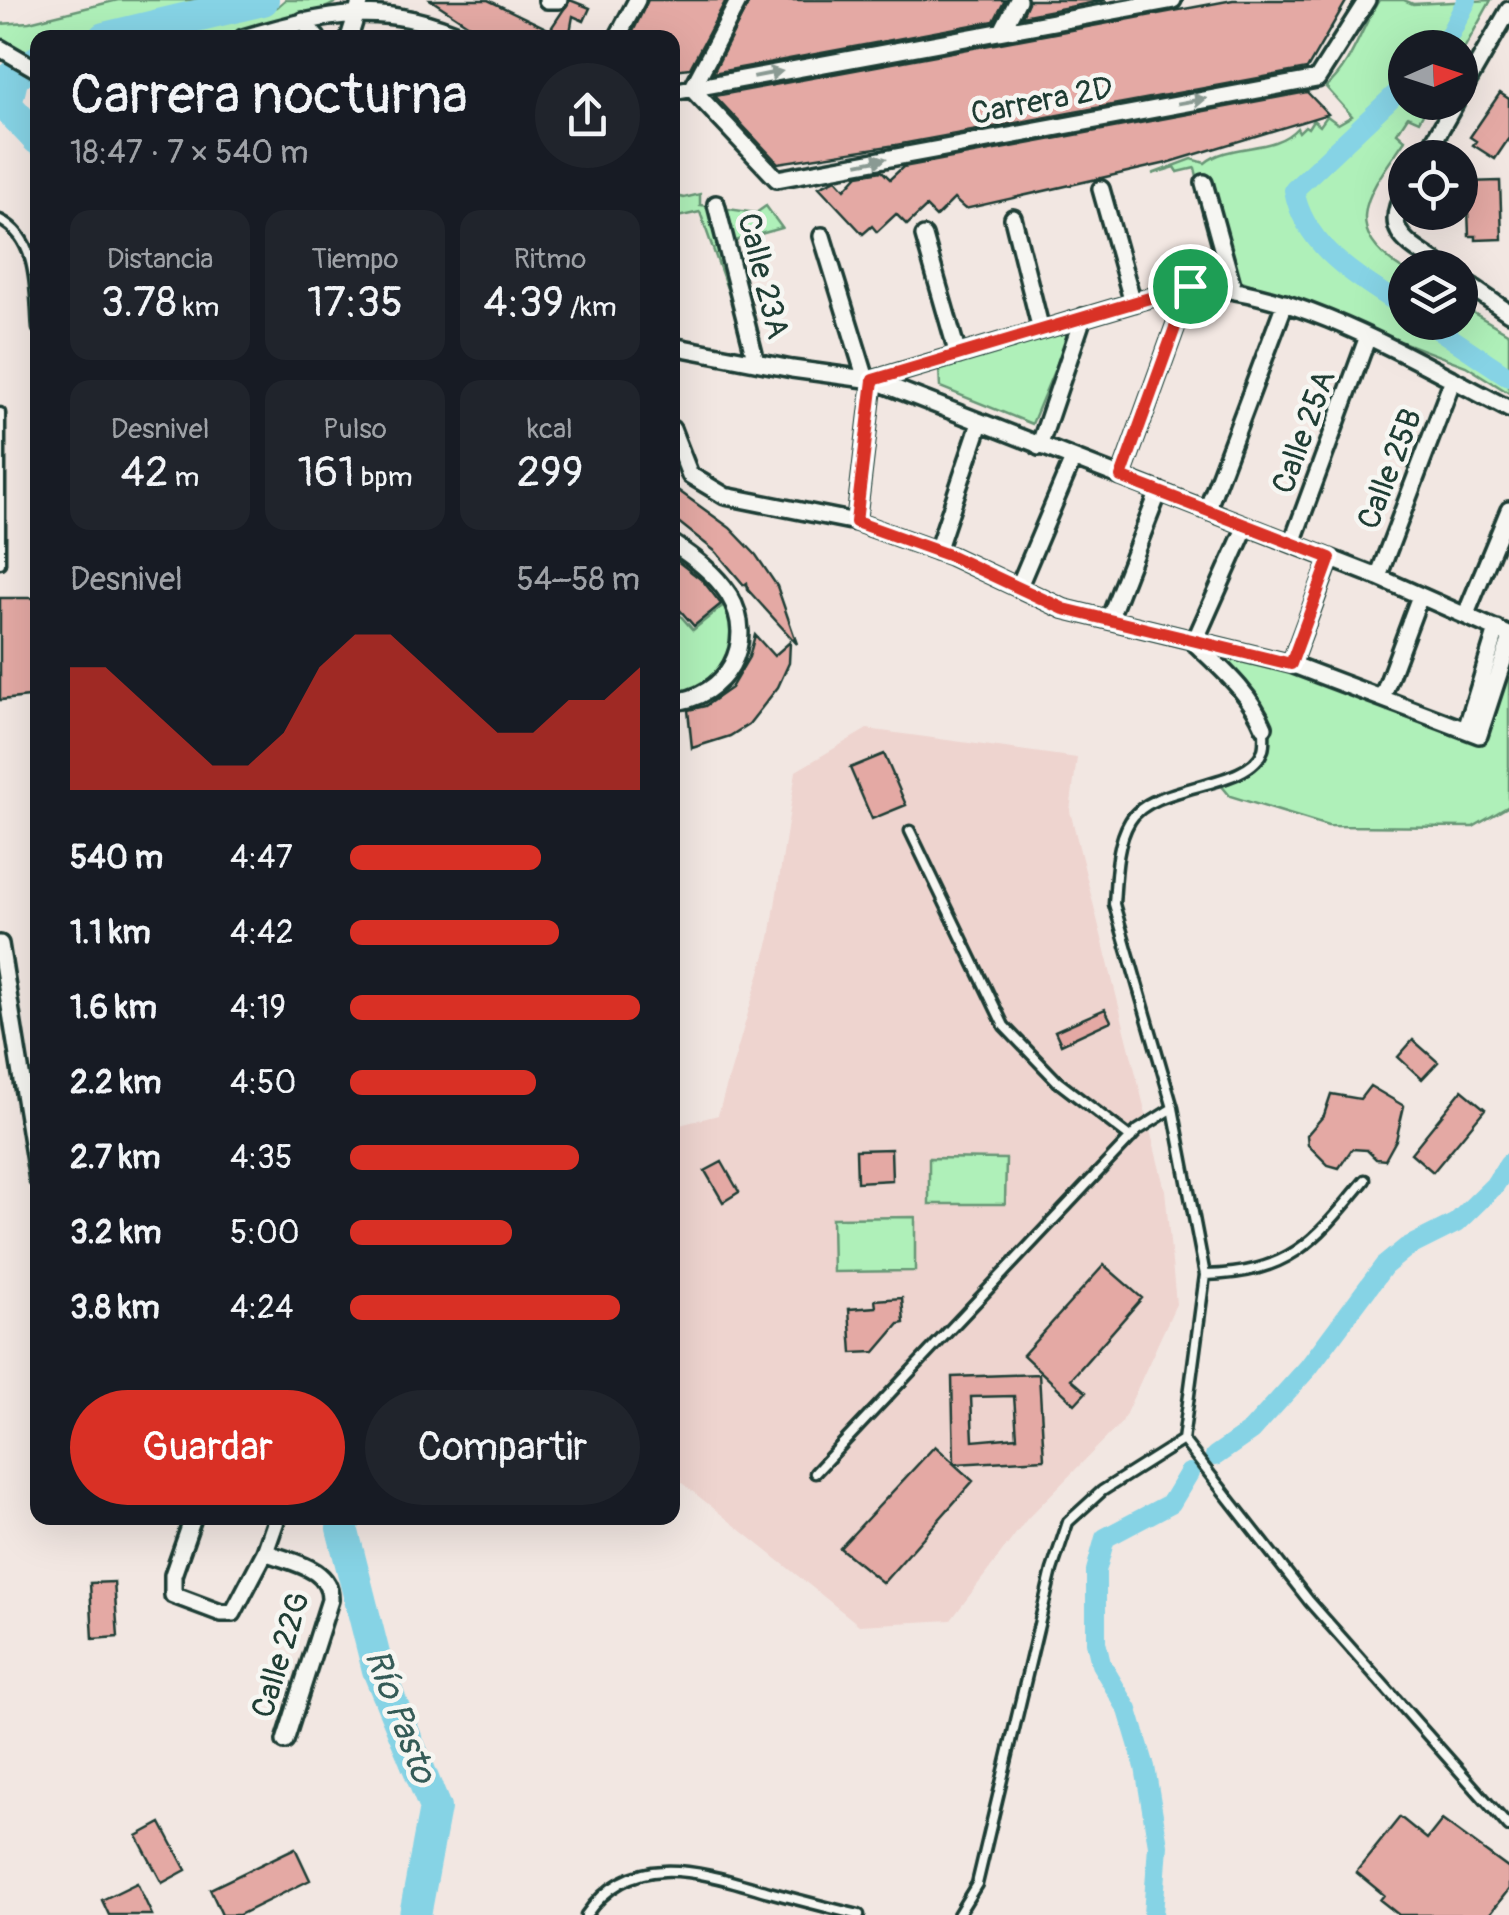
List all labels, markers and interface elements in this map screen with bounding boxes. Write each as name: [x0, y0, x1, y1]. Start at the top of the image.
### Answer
north arrow: [1388, 30, 1478, 120]
map controls: [1388, 30, 1478, 340]
text: Carrera nocturna: [70, 61, 468, 130]
button: share: [535, 63, 640, 168]
one-way arrow: [753, 65, 784, 81]
street label: Carrera 2D: [968, 68, 1116, 134]
one-way arrow: [1177, 93, 1208, 108]
text: 18:47 · 7 × 540 m: [70, 133, 308, 173]
button: locate: [1388, 140, 1478, 230]
one-way arrow: [857, 152, 888, 168]
street label: Calle 23A: [728, 209, 798, 343]
text: Distancia: [107, 242, 213, 277]
text: Tiempo: [311, 242, 399, 277]
text: Ritmo: [514, 242, 586, 277]
pin: [1148, 244, 1233, 329]
button: layers: [1388, 250, 1478, 340]
icon: arrive: [1163, 259, 1218, 314]
text: 3.78: [101, 277, 177, 329]
text: 17:35: [307, 277, 403, 329]
text: 4:39: [483, 277, 564, 329]
text: km: [177, 290, 219, 325]
text: /km: [564, 290, 617, 325]
street label: Calle 25A: [1263, 365, 1345, 499]
street label: Calle 25B: [1349, 403, 1431, 535]
text: Desnivel: [111, 412, 209, 447]
text: Pulso: [323, 412, 387, 447]
text: kcal: [527, 412, 573, 447]
text: 42: [121, 447, 168, 499]
text: 161: [297, 447, 355, 499]
text: 299: [517, 447, 583, 499]
text: m: [168, 460, 199, 495]
text: bpm: [355, 460, 413, 495]
text: Desnivel: [70, 560, 183, 600]
text: 54–58 m: [516, 560, 640, 600]
text: 540 m: [70, 838, 163, 878]
text: 4:47: [230, 838, 293, 878]
text: 1.1 km: [70, 913, 151, 953]
text: 4:42: [230, 913, 294, 953]
text: 1.6 km: [70, 988, 157, 1028]
text: 4:19: [230, 988, 286, 1028]
text: 2.2 km: [70, 1063, 162, 1103]
text: 4:50: [230, 1063, 296, 1103]
text: 2.7 km: [70, 1138, 161, 1178]
text: 4:35: [230, 1138, 292, 1178]
text: 3.2 km: [70, 1213, 161, 1253]
text: 5:00: [230, 1213, 300, 1253]
text: 3.8 km: [70, 1288, 160, 1328]
text: 4:24: [230, 1288, 294, 1328]
button: Guardar: [70, 1390, 345, 1505]
button: Compartir: [365, 1390, 640, 1505]
street label: Calle 22G: [243, 1587, 319, 1723]
water label: Río Pasto: [355, 1643, 446, 1791]

